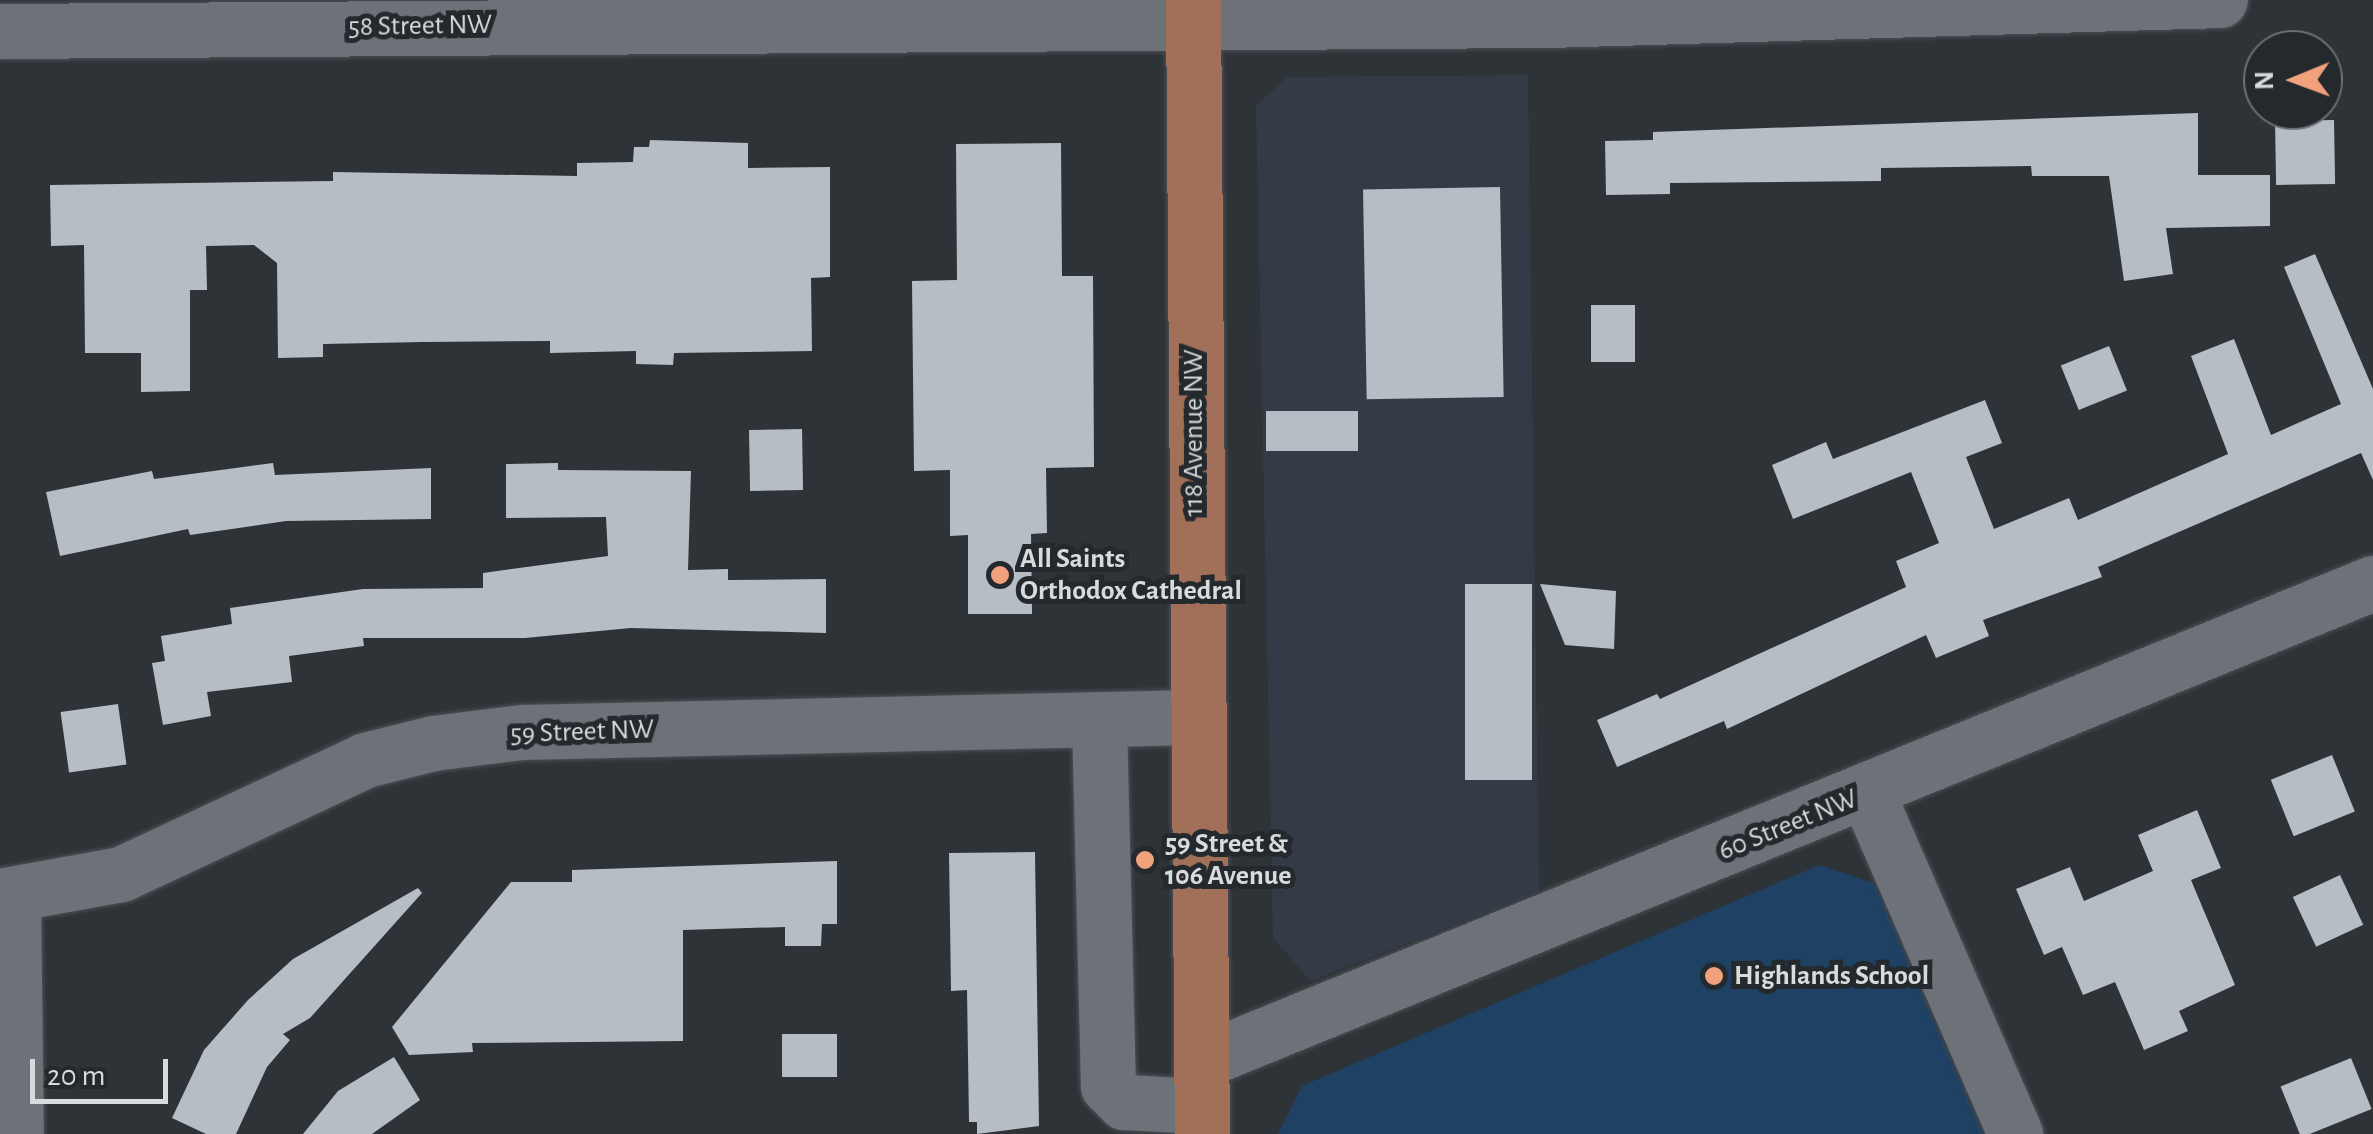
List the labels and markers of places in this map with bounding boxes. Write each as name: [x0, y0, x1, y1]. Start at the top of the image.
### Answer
place label: All Saints Orthodox Cathedral: [1020, 542, 1242, 608]
marker: All Saints Orthodox Cathedral: [989, 564, 1011, 586]
place label: 59 Street & 106 Avenue: [1165, 827, 1292, 893]
marker: 59 Street & 106 Avenue: [1134, 849, 1156, 871]
place label: Highlands School: [1734, 959, 1929, 993]
marker: Highlands School: [1703, 965, 1725, 987]

